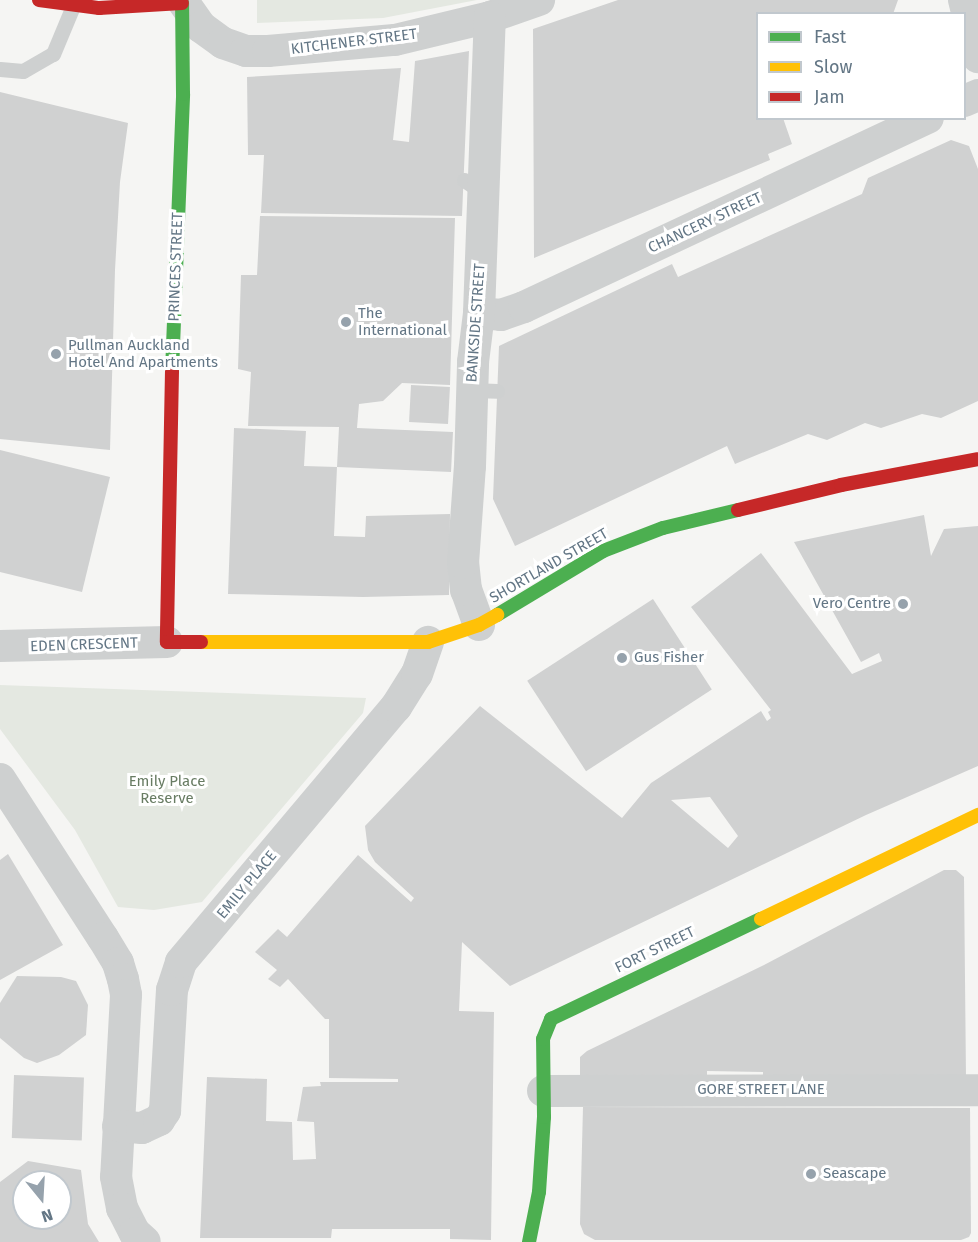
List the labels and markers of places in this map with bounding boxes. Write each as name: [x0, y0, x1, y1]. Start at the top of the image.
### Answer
place label: The International: [358, 304, 447, 339]
marker: The International: [339, 315, 353, 329]
place label: Pullman Auckland Hotel And Apartments: [68, 336, 218, 371]
marker: Pullman Auckland Hotel And Apartments: [49, 347, 63, 361]
place label: Vero Centre: [813, 595, 891, 613]
marker: Vero Centre: [896, 597, 910, 611]
place label: Gus Fisher: [634, 649, 704, 667]
marker: Gus Fisher: [615, 651, 629, 665]
place label: Seascape: [823, 1165, 886, 1183]
marker: Seascape: [804, 1167, 818, 1181]

